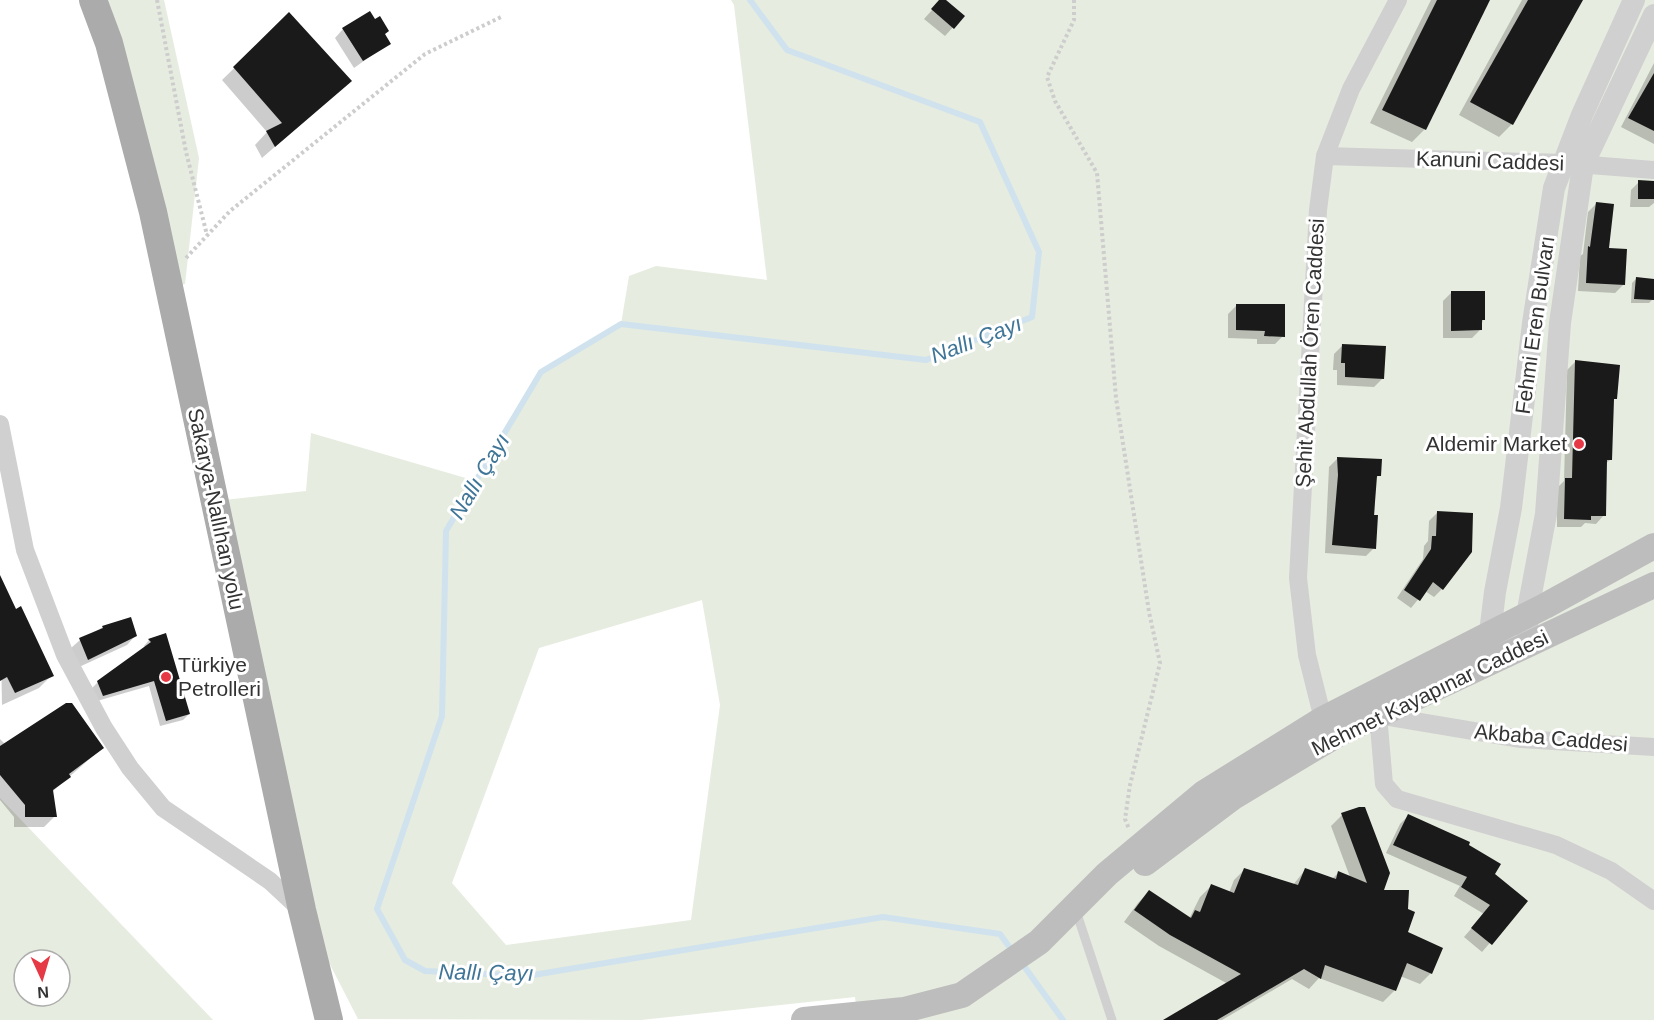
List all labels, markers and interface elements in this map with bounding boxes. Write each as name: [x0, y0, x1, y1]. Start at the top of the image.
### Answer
street label: Kanuni Caddesi: [1416, 146, 1565, 175]
street label: Şehit Abdullah Ören Caddesi: [1291, 218, 1328, 488]
street label: Fehmi Eren Bulvarı: [1511, 234, 1558, 416]
water label: Nallı Çayı: [927, 311, 1025, 368]
street label: Sakarya-Nallıhan yolu: [184, 406, 249, 612]
water label: Nallı Çayı: [444, 429, 515, 524]
place label: Aldemir Market: [1426, 432, 1567, 455]
marker: Aldemir Market: [1572, 437, 1586, 451]
street label: Mehmet Kayapınar Caddesi: [1308, 625, 1552, 760]
place label: Türkiye Petrolleri: [178, 653, 261, 700]
marker: Türkiye Petrolleri: [159, 670, 173, 684]
street label: Akbaba Caddesi: [1473, 719, 1629, 756]
north arrow: [12, 948, 72, 1008]
water label: Nallı Çayı: [438, 959, 534, 986]
text: N: [37, 984, 49, 1001]

